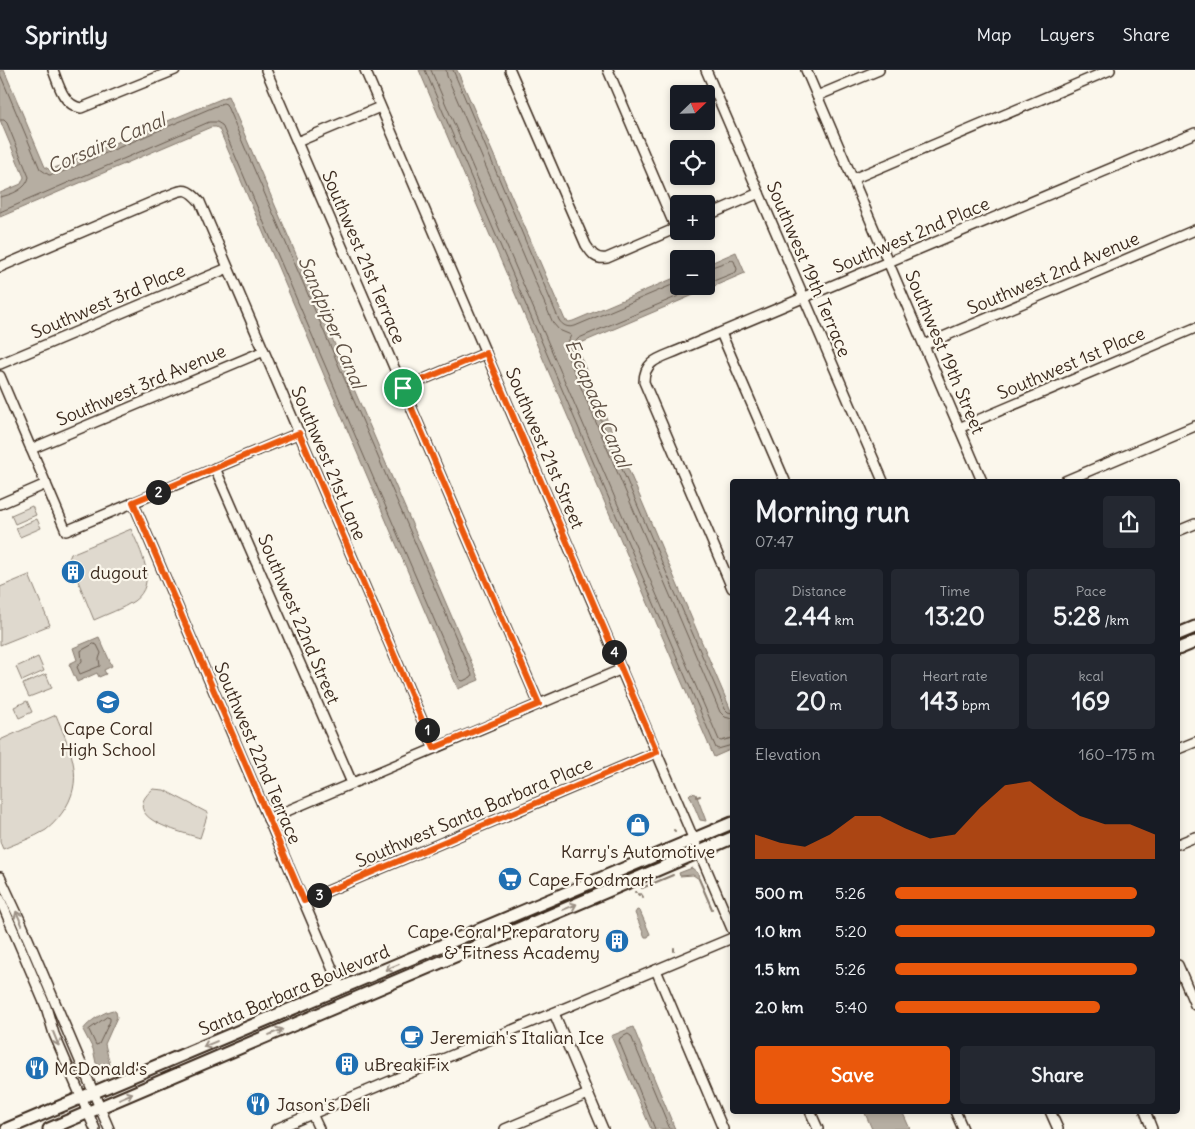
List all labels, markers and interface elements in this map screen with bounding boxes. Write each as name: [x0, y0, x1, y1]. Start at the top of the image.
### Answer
text: Sprintly: [25, 20, 108, 50]
text: Map: [976, 23, 1011, 46]
text: Layers: [1039, 23, 1095, 46]
text: Share: [1123, 23, 1170, 46]
north arrow: [670, 85, 715, 130]
map controls: [670, 85, 715, 295]
water label: Corsaire Canal: [43, 106, 171, 179]
button: locate: [670, 140, 715, 185]
street label: Southwest 21st Terrace: [317, 167, 411, 347]
street label: Southwest 19th Terrace: [762, 178, 856, 360]
street label: Southwest 2nd Place: [829, 192, 993, 278]
button: +: [670, 195, 715, 240]
street label: Southwest 2nd Avenue: [963, 226, 1143, 320]
button: −: [670, 250, 715, 295]
water label: Sandpiper Canal: [293, 252, 372, 394]
street label: Southwest 3rd Place: [27, 258, 189, 344]
street label: Southwest 19th Street: [900, 267, 990, 437]
street label: Southwest 1st Place: [993, 321, 1149, 405]
water label: Escapade Canal: [560, 335, 637, 473]
street label: Southwest 3rd Avenue: [53, 339, 229, 431]
street label: Southwest 21st Street: [501, 364, 589, 532]
pin: [382, 367, 424, 409]
icon: arrive: [389, 374, 417, 402]
street label: Southwest 21st Lane: [286, 383, 372, 543]
pin: 2: [146, 480, 170, 504]
text: 2: [155, 483, 162, 501]
text: Morning run: [755, 494, 910, 530]
button: share: [1103, 496, 1155, 548]
street label: Southwest 22nd Street: [253, 531, 345, 707]
text: 07:47: [755, 531, 794, 551]
building icon: dugout: [60, 559, 86, 585]
place label: dugout: [90, 561, 148, 584]
text: Distance: [792, 582, 846, 600]
text: Time: [940, 582, 970, 600]
text: Pace: [1076, 582, 1106, 600]
text: 2.44: [784, 600, 831, 632]
text: 13:20: [925, 600, 985, 632]
text: 5:28: [1053, 600, 1101, 632]
text: km: [831, 611, 854, 629]
text: /km: [1101, 611, 1129, 629]
pin: 4: [602, 640, 626, 664]
text: 4: [610, 643, 619, 661]
street label: Southwest 22nd Terrace: [209, 659, 307, 847]
text: Elevation: [790, 667, 848, 685]
text: Heart rate: [923, 667, 987, 685]
text: kcal: [1078, 667, 1104, 685]
text: 20: [796, 685, 826, 717]
text: 143: [920, 685, 959, 717]
text: 169: [1072, 685, 1110, 717]
school or university icon: Cape Coral High School: [95, 689, 121, 715]
text: m: [826, 696, 842, 714]
text: bpm: [959, 696, 990, 714]
place label: Cape Coral High School: [60, 717, 156, 761]
pin: 1: [414, 718, 440, 742]
text: 1: [425, 721, 430, 739]
text: Elevation: [755, 744, 821, 764]
text: 160–175 m: [1079, 744, 1155, 764]
street label: Southwest Santa Barbara Place: [352, 752, 596, 872]
shop icon: Karry's Automotive: [625, 812, 651, 838]
place label: Karry's Automotive: [561, 840, 715, 863]
supermarket icon: Cape Foodmart: [497, 866, 523, 892]
place label: Cape Foodmart: [528, 868, 654, 891]
pin: 3: [306, 882, 332, 908]
text: 500 m: [755, 883, 803, 903]
text: 5:26: [835, 883, 866, 903]
text: 3: [316, 886, 323, 904]
one-way arrow: [562, 901, 577, 911]
one-way arrow: [14, 911, 23, 926]
place label: Cape Coral Preparatory & Fitness Academy: [407, 920, 600, 964]
text: 1.0 km: [755, 921, 801, 941]
text: 5:20: [835, 921, 867, 941]
building icon: Cape Coral Preparatory & Fitness Academy: [604, 928, 630, 954]
street label: Santa Barbara Boulevard: [195, 939, 393, 1041]
text: 1.5 km: [755, 959, 800, 979]
text: 5:26: [835, 959, 866, 979]
one-way arrow: [385, 963, 400, 973]
text: 2.0 km: [755, 997, 804, 1017]
text: 5:40: [835, 997, 868, 1017]
cafe icon: Jeremiah's Italian Ice: [399, 1024, 425, 1050]
one-way arrow: [268, 1026, 283, 1036]
place label: Jeremiah's Italian Ice: [430, 1026, 604, 1049]
one-way arrow: [52, 1031, 61, 1046]
one-way arrow: [203, 1040, 218, 1050]
button: Save: [755, 1046, 950, 1104]
button: Share: [960, 1046, 1155, 1104]
building icon: uBreakiFix: [334, 1051, 360, 1077]
place label: uBreakiFix: [364, 1053, 450, 1076]
restaurant icon: McDonald's: [24, 1055, 50, 1081]
place label: McDonald's: [54, 1057, 147, 1080]
one-way arrow: [118, 1090, 133, 1100]
restaurant icon: Jason's Deli: [245, 1091, 271, 1117]
place label: Jason's Deli: [276, 1093, 370, 1116]

